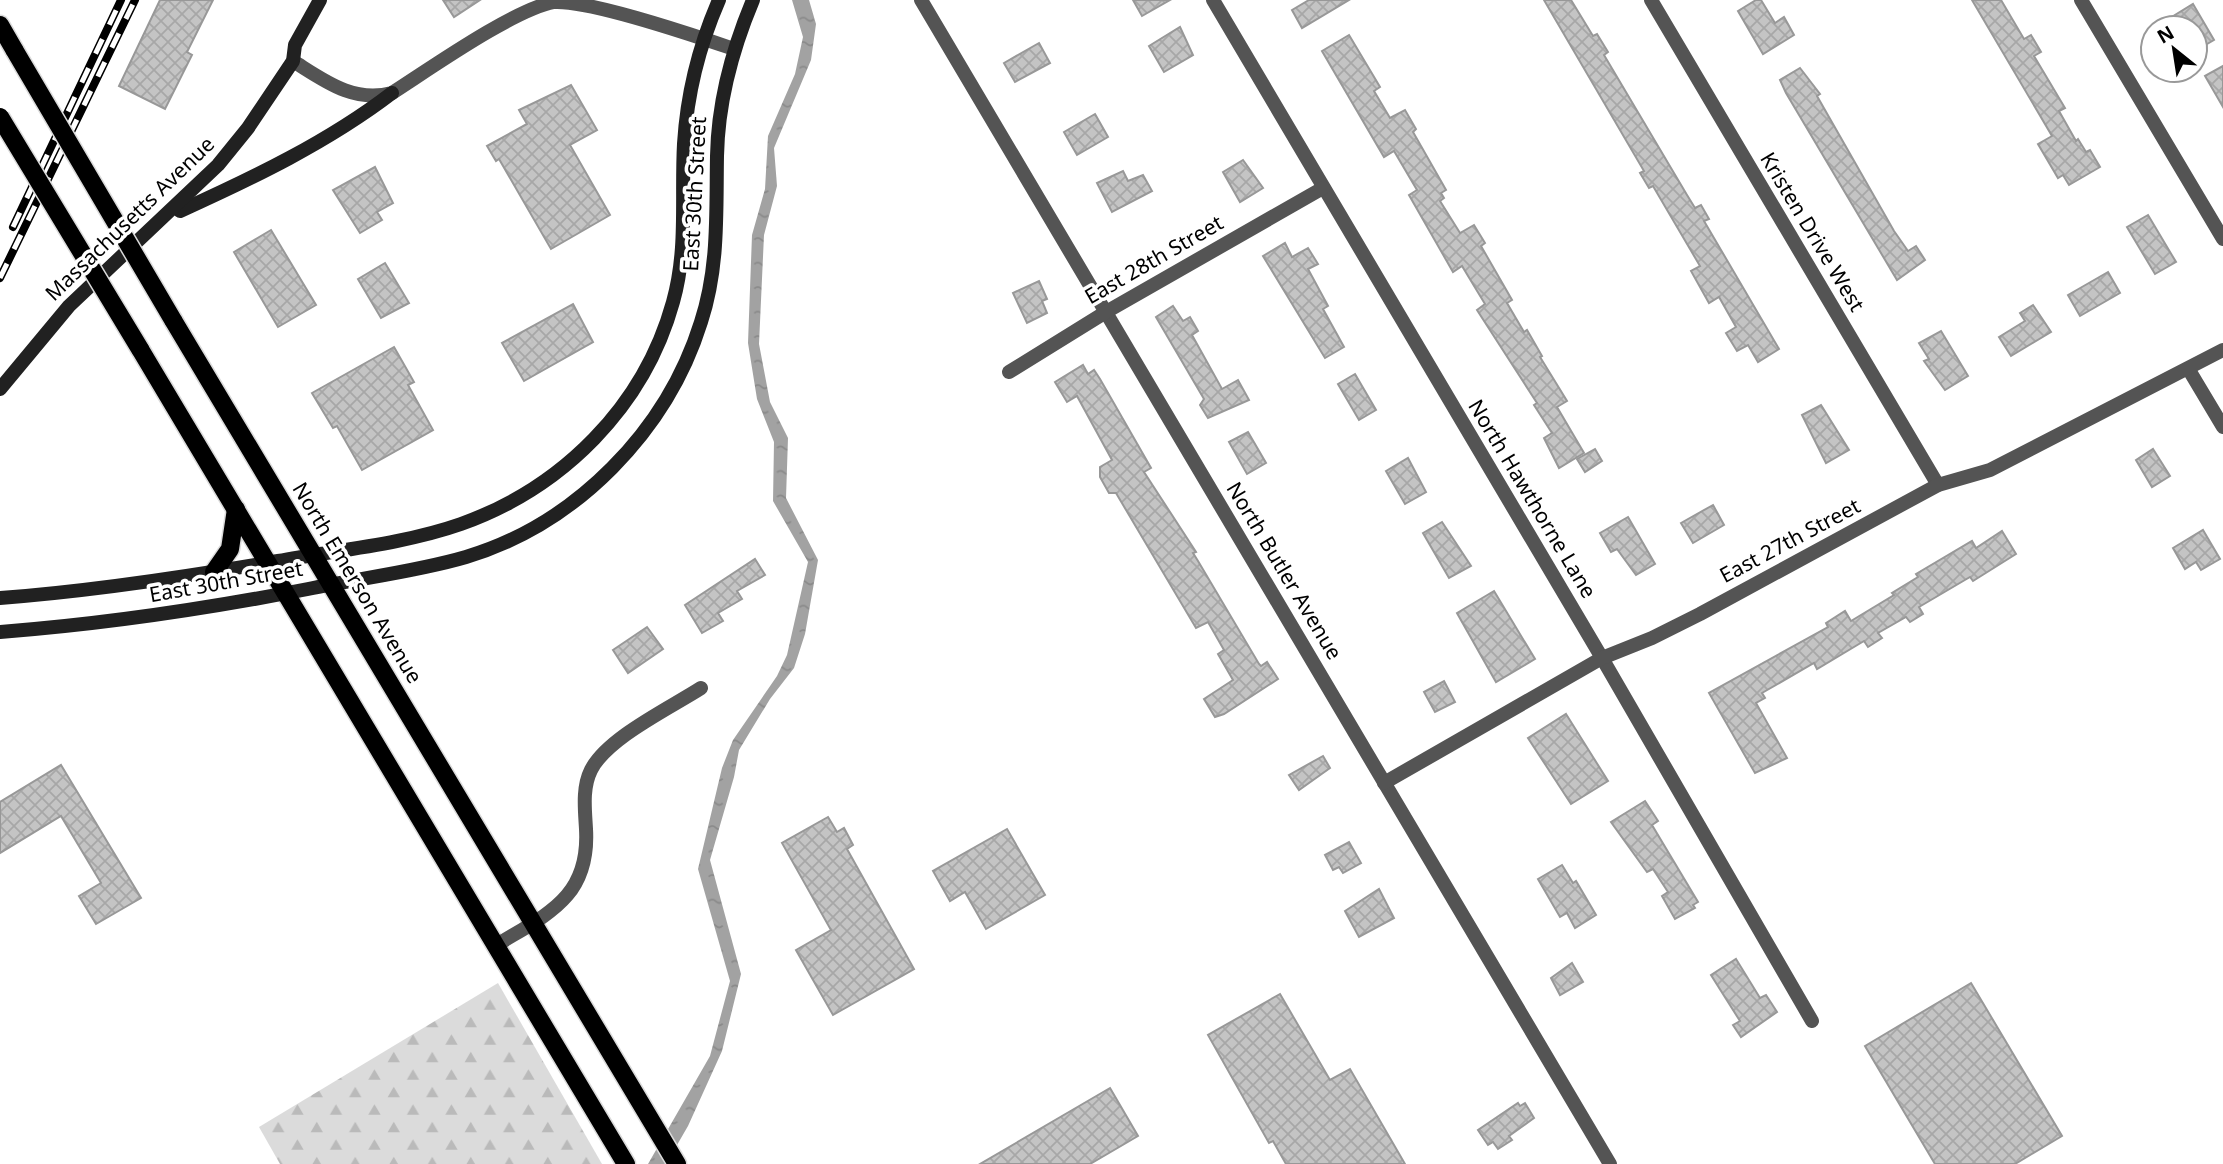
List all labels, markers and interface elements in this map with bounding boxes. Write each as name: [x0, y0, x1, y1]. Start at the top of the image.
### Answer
north arrow: [2139, 14, 2209, 84]
text: N: [2152, 19, 2179, 49]
street label: East 30th Street: [676, 115, 712, 272]
street label: Massachusetts Avenue: [39, 130, 220, 307]
street label: Kristen Drive West: [1754, 147, 1872, 317]
street label: East 28th Street: [1079, 208, 1228, 310]
street label: North Hawthorne Lane: [1462, 394, 1603, 603]
street label: North Butler Avenue: [1221, 476, 1349, 665]
street label: North Emerson Avenue: [287, 477, 429, 688]
street label: East 27th Street: [1714, 491, 1865, 589]
street label: East 30th Street: [147, 554, 305, 608]

